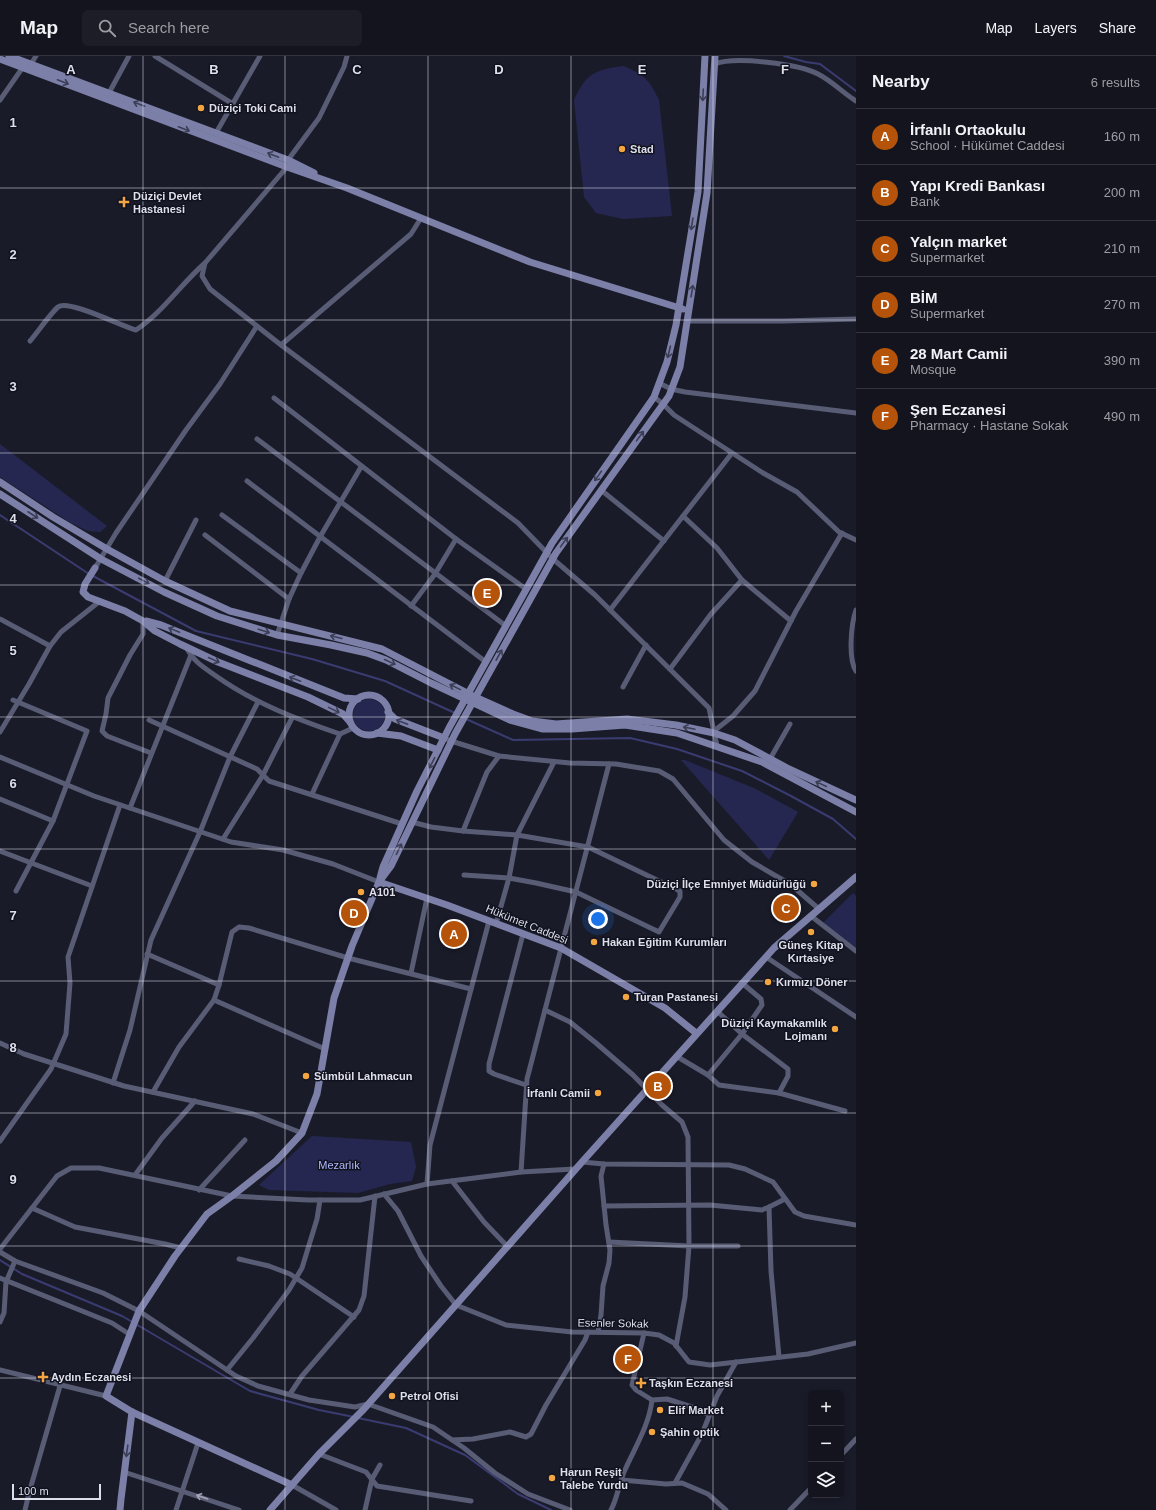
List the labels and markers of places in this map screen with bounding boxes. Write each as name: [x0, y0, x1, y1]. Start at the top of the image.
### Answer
place label: Düziçi Toki Cami: [209, 102, 296, 114]
marker: Düziçi Toki Cami: [196, 103, 206, 113]
place label: Stad: [630, 143, 654, 155]
marker: Stad: [617, 144, 627, 154]
place label: Düziçi Devlet Hastanesi: [133, 190, 202, 215]
marker: Düziçi Devlet Hastanesi: [118, 196, 130, 208]
pin: E: [474, 578, 500, 608]
place label: Düziçi İlçe Emniyet Müdürlüğü: [646, 878, 806, 890]
marker: Düziçi İlçe Emniyet Müdürlüğü: [809, 879, 819, 889]
place label: A101: [369, 886, 395, 898]
marker: A101: [356, 887, 366, 897]
pin: C: [773, 893, 799, 923]
pin: D: [341, 898, 367, 928]
pin: A: [441, 919, 467, 949]
marker: Güneş Kitap Kırtasiye: [806, 927, 816, 937]
place label: Hakan Eğitim Kurumları: [602, 936, 727, 948]
marker: Hakan Eğitim Kurumları: [589, 937, 599, 947]
place label: Güneş Kitap Kırtasiye: [779, 939, 844, 964]
place label: Kırmızı Döner: [776, 976, 848, 988]
marker: Kırmızı Döner: [763, 977, 773, 987]
place label: Turan Pastanesi: [634, 991, 718, 1003]
marker: Turan Pastanesi: [621, 992, 631, 1002]
place label: Düziçi Kaymakamlık Lojmanı: [721, 1017, 828, 1042]
marker: Düziçi Kaymakamlık Lojmanı: [830, 1024, 840, 1034]
place label: Sümbül Lahmacun: [314, 1070, 413, 1082]
marker: Sümbül Lahmacun: [301, 1071, 311, 1081]
pin: B: [645, 1071, 671, 1101]
place label: İrfanlı Camii: [527, 1087, 590, 1099]
marker: İrfanlı Camii: [593, 1088, 603, 1098]
pin: F: [615, 1344, 641, 1374]
place label: Aydın Eczanesi: [51, 1371, 131, 1383]
marker: Aydın Eczanesi: [38, 1372, 48, 1382]
place label: Taşkın Eczanesi: [649, 1377, 733, 1389]
marker: Taşkın Eczanesi: [636, 1378, 646, 1388]
place label: Petrol Ofisi: [400, 1390, 459, 1402]
marker: Petrol Ofisi: [387, 1391, 397, 1401]
place label: Elif Market: [668, 1404, 724, 1416]
marker: Elif Market: [655, 1405, 665, 1415]
place label: Şahin optik: [660, 1426, 720, 1438]
marker: Şahin optik: [647, 1427, 657, 1437]
place label: Harun Reşit Talebe Yurdu: [560, 1466, 628, 1491]
marker: Harun Reşit Talebe Yurdu: [547, 1473, 557, 1483]

